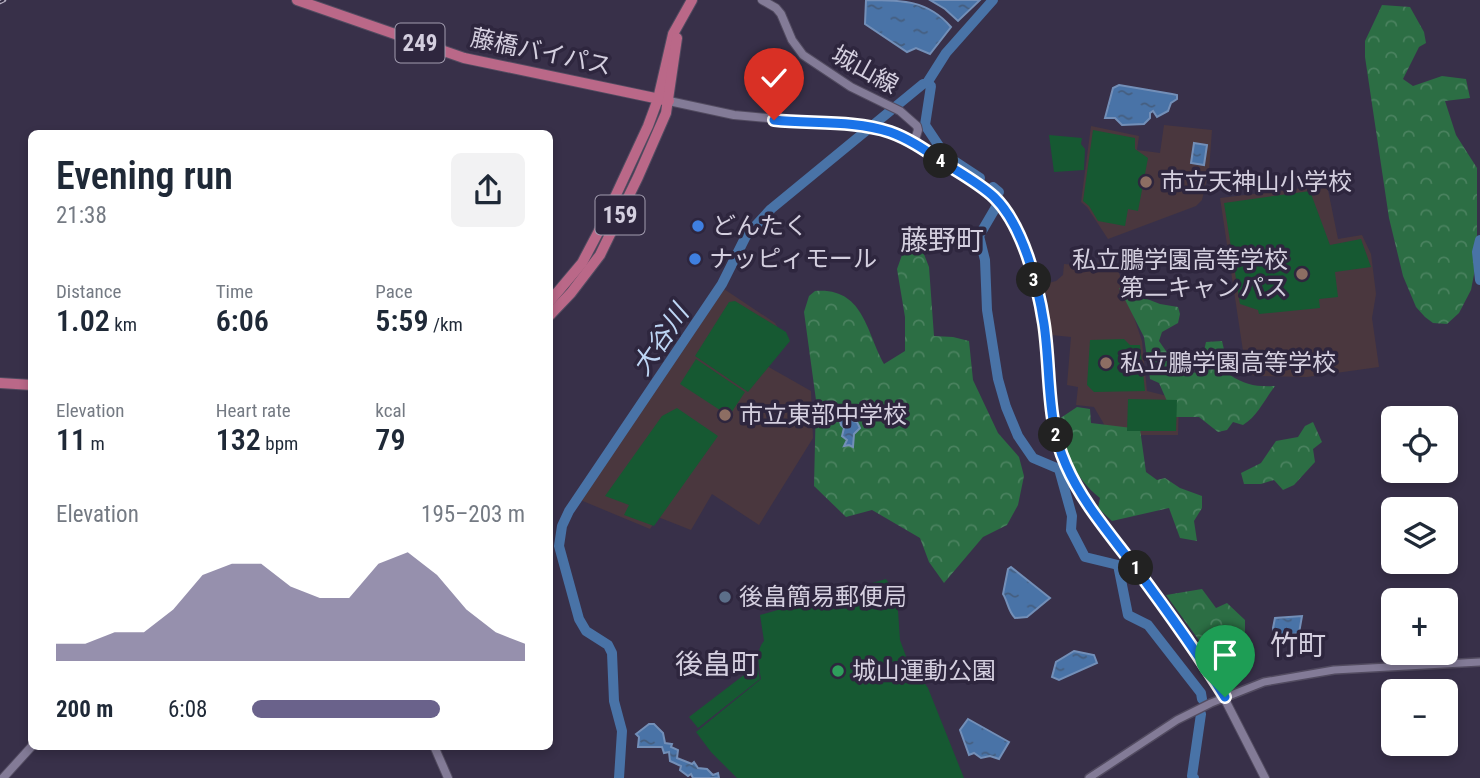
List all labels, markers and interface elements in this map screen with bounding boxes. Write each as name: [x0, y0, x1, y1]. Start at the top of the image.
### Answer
street label: 藤橋バイパス: [468, 23, 614, 81]
road number: 249: [396, 24, 444, 62]
street label: 城山線: [827, 40, 903, 100]
pin: [744, 48, 804, 120]
icon: check: [755, 59, 793, 97]
pin: 4: [923, 144, 958, 178]
text: 4: [936, 149, 945, 172]
button: share: [451, 153, 525, 227]
text: Evening run: [56, 154, 233, 198]
place label: 市立天神山小学校: [1160, 168, 1352, 196]
marker: 市立天神山小学校: [1138, 174, 1154, 190]
road number: 159: [596, 196, 644, 234]
text: 21:38: [56, 202, 107, 229]
place label: どんたく: [712, 212, 808, 240]
marker: どんたく: [690, 218, 706, 234]
district label: 藤野町: [900, 224, 984, 257]
place label: ナッピィモール: [709, 245, 877, 273]
place label: 私立鵬学園高等学校 第二キャンパス: [1072, 246, 1288, 302]
marker: ナッピィモール: [687, 251, 703, 267]
pin: 3: [1016, 262, 1052, 298]
marker: 私立鵬学園高等学校 第二キャンパス: [1294, 266, 1310, 282]
text: 3: [1029, 268, 1038, 291]
text: Distance: [56, 280, 121, 303]
text: Time: [216, 280, 253, 303]
text: Pace: [375, 280, 413, 303]
water label: 大谷川: [626, 297, 696, 381]
text: 1.02: [56, 303, 110, 338]
text: 6:06: [216, 303, 269, 338]
text: 5:59: [375, 303, 429, 338]
text: km: [110, 313, 137, 336]
text: /km: [429, 313, 463, 336]
place label: 私立鵬学園高等学校: [1120, 349, 1336, 377]
marker: 私立鵬学園高等学校: [1098, 355, 1114, 371]
text: Elevation: [56, 399, 124, 422]
text: Heart rate: [216, 399, 291, 422]
text: kcal: [375, 399, 406, 422]
place label: 市立東部中学校: [739, 401, 907, 429]
map controls: [1381, 406, 1458, 756]
button: locate: [1381, 406, 1458, 483]
marker: 市立東部中学校: [717, 407, 733, 423]
pin: 2: [1038, 418, 1074, 452]
text: 11: [56, 422, 86, 457]
text: 132: [216, 422, 261, 457]
text: 79: [375, 422, 406, 457]
text: 2: [1051, 423, 1060, 446]
text: m: [86, 432, 105, 455]
text: bpm: [261, 432, 298, 455]
button: layers: [1381, 497, 1458, 574]
text: Elevation: [56, 501, 139, 528]
text: 195–203 m: [421, 501, 525, 528]
pin: 1: [1118, 550, 1154, 586]
text: 1: [1131, 556, 1140, 579]
place label: 後畠簡易郵便局: [739, 583, 907, 611]
button: +: [1381, 588, 1458, 665]
marker: 後畠簡易郵便局: [717, 589, 733, 605]
pin: [1195, 625, 1255, 697]
district label: 竹町: [1270, 629, 1326, 662]
icon: arrive: [1206, 636, 1244, 674]
district label: 後畠町: [675, 648, 759, 681]
place label: 城山運動公園: [852, 657, 996, 685]
marker: 城山運動公園: [830, 663, 846, 679]
button: −: [1381, 679, 1458, 756]
text: 200 m: [56, 696, 113, 723]
text: 6:08: [168, 696, 207, 723]

